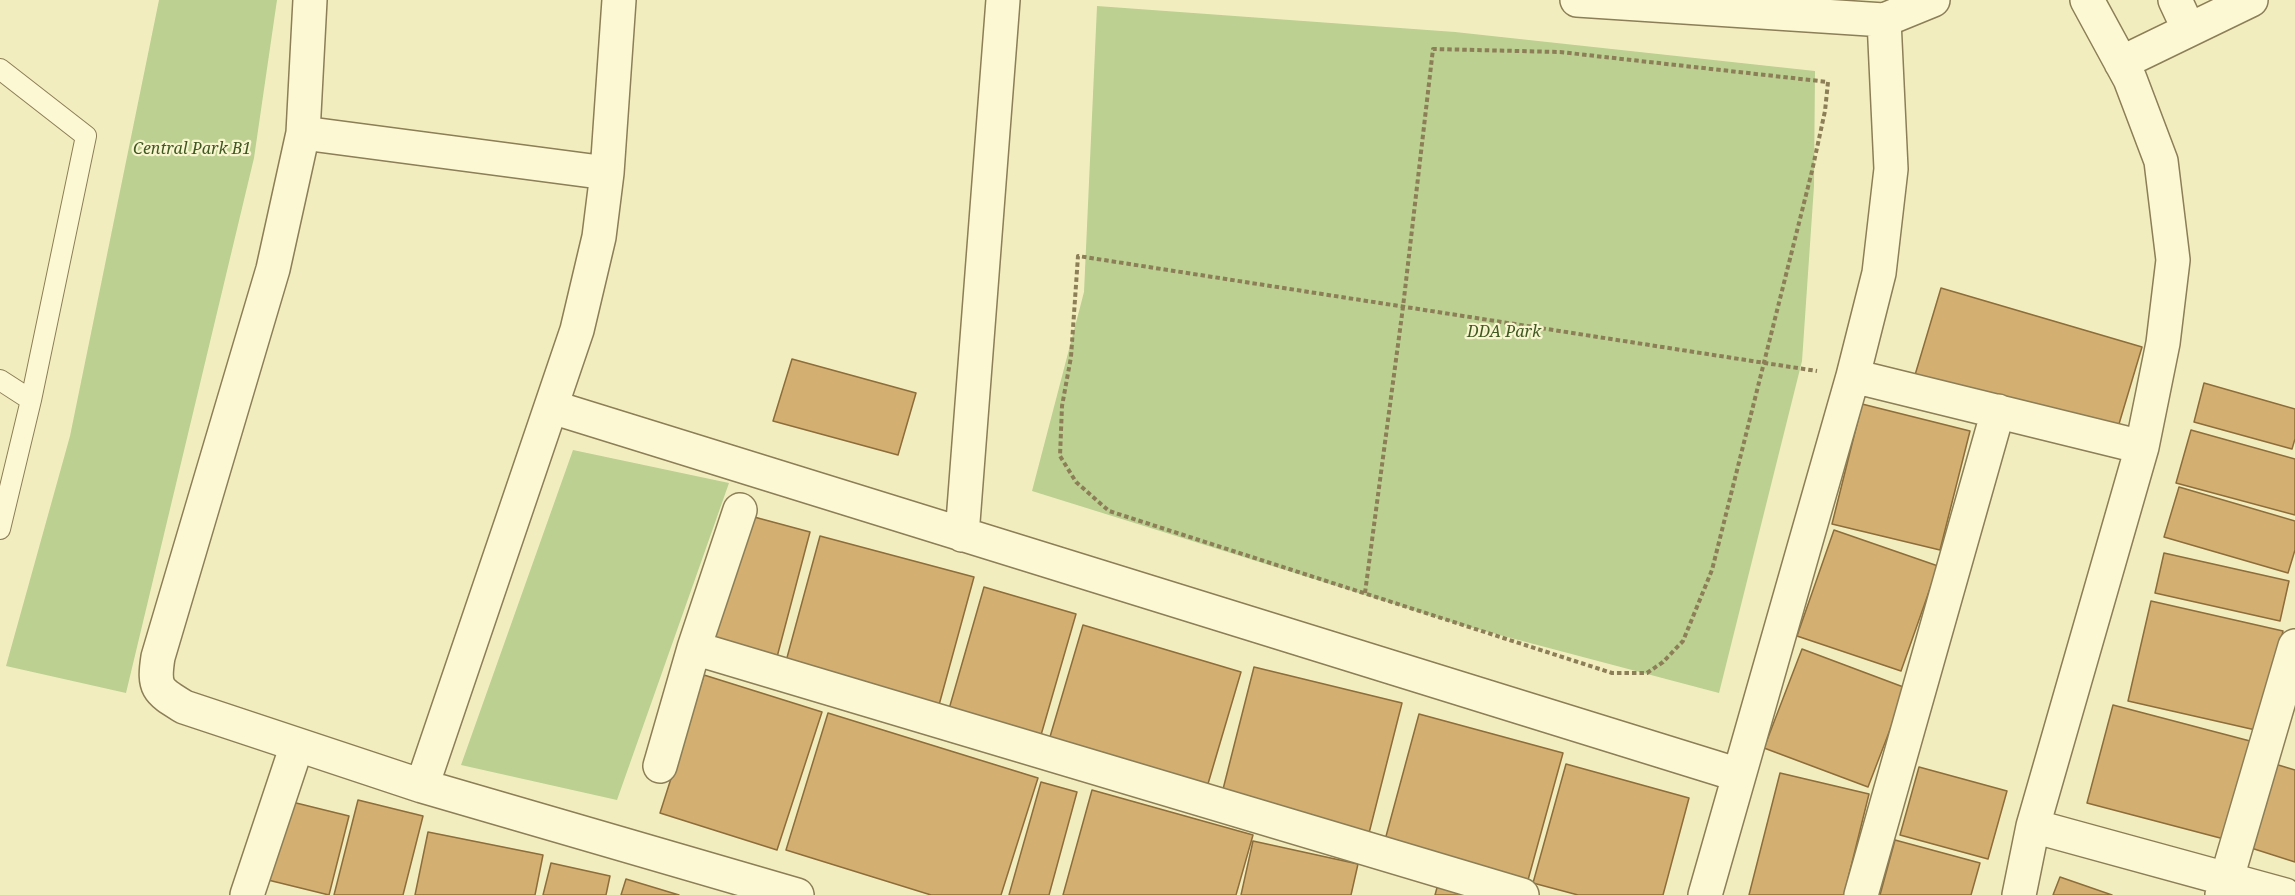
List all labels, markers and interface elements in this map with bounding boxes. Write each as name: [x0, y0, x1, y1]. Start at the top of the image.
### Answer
park label: Central Park B1: [133, 139, 251, 159]
park label: DDA Park: [1467, 322, 1541, 342]

